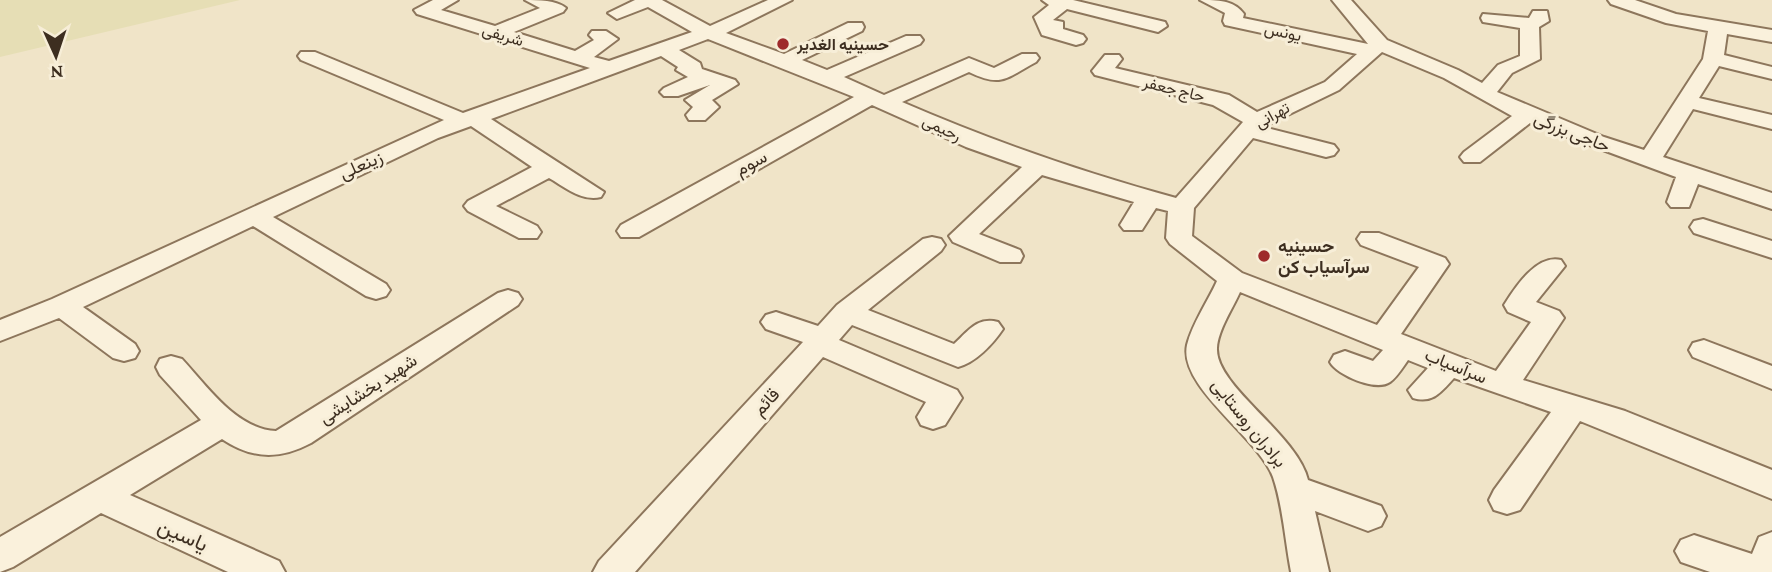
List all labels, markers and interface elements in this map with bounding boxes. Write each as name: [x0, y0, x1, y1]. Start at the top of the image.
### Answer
street label: یونس: [1263, 20, 1303, 46]
north arrow: [21, 21, 91, 91]
street label: شریفی: [480, 21, 526, 51]
marker: حسینیه الغدیر: [775, 36, 791, 52]
place label: حسینیه الغدیر: [796, 36, 889, 55]
text: N: [50, 62, 64, 83]
street label: حاج جعفر: [1140, 73, 1207, 108]
street label: تهرانی: [1252, 99, 1293, 133]
street label: حاجی بزرگی: [1531, 108, 1613, 157]
street label: رحیمی: [919, 112, 964, 146]
street label: سوم: [732, 146, 771, 181]
street label: زینعلی: [336, 147, 386, 184]
place label: حسینیه سرآسیاب کن: [1278, 236, 1370, 278]
marker: حسینیه سرآسیاب کن: [1256, 248, 1272, 264]
street label: سرآسیاب: [1422, 345, 1490, 388]
street label: شهید بخشایشی: [315, 350, 421, 429]
street label: برادران روستایی: [1206, 375, 1291, 472]
street label: قائم: [749, 384, 785, 421]
street label: یاسین: [154, 513, 212, 557]

